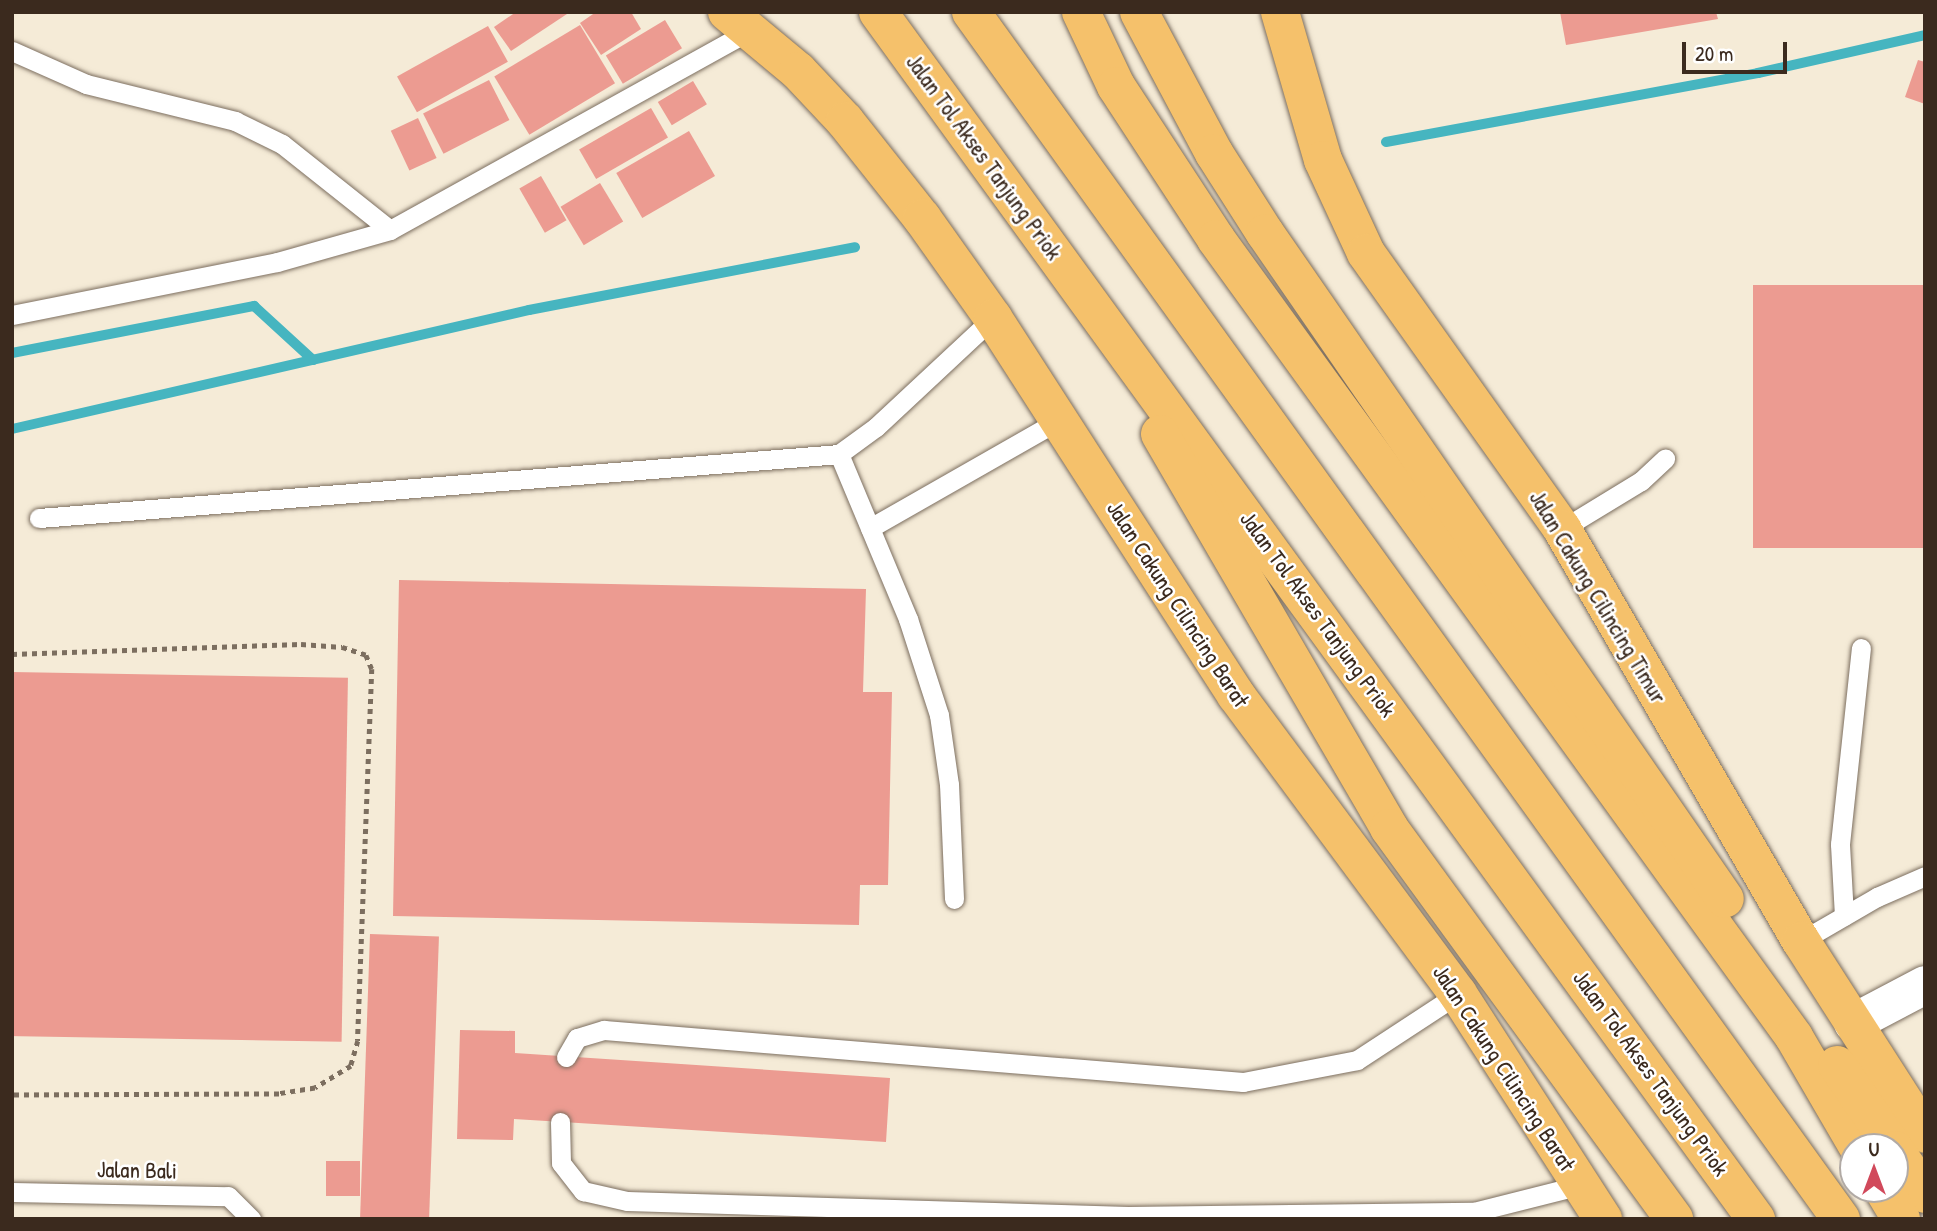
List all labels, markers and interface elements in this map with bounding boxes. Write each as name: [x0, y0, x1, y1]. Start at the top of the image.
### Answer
scale bar: [1685, 28, 1790, 72]
text: 20 m: [1695, 39, 1733, 68]
street label: Jalan Tol Akses Tanjung Priok: [900, 49, 1068, 265]
street label: Jalan Cakung Cilincing Timur: [1523, 485, 1673, 709]
street label: Jalan Cakung Cilincing Barat: [1101, 496, 1255, 712]
street label: Jalan Tol Akses Tanjung Priok: [1234, 506, 1402, 722]
street label: Jalan Cakung Cilincing Barat: [1427, 960, 1581, 1176]
street label: Jalan Tol Akses Tanjung Priok: [1567, 965, 1735, 1181]
north arrow: [1839, 1133, 1909, 1203]
text: U: [1869, 1136, 1879, 1162]
street label: Jalan Bali: [97, 1156, 177, 1184]

